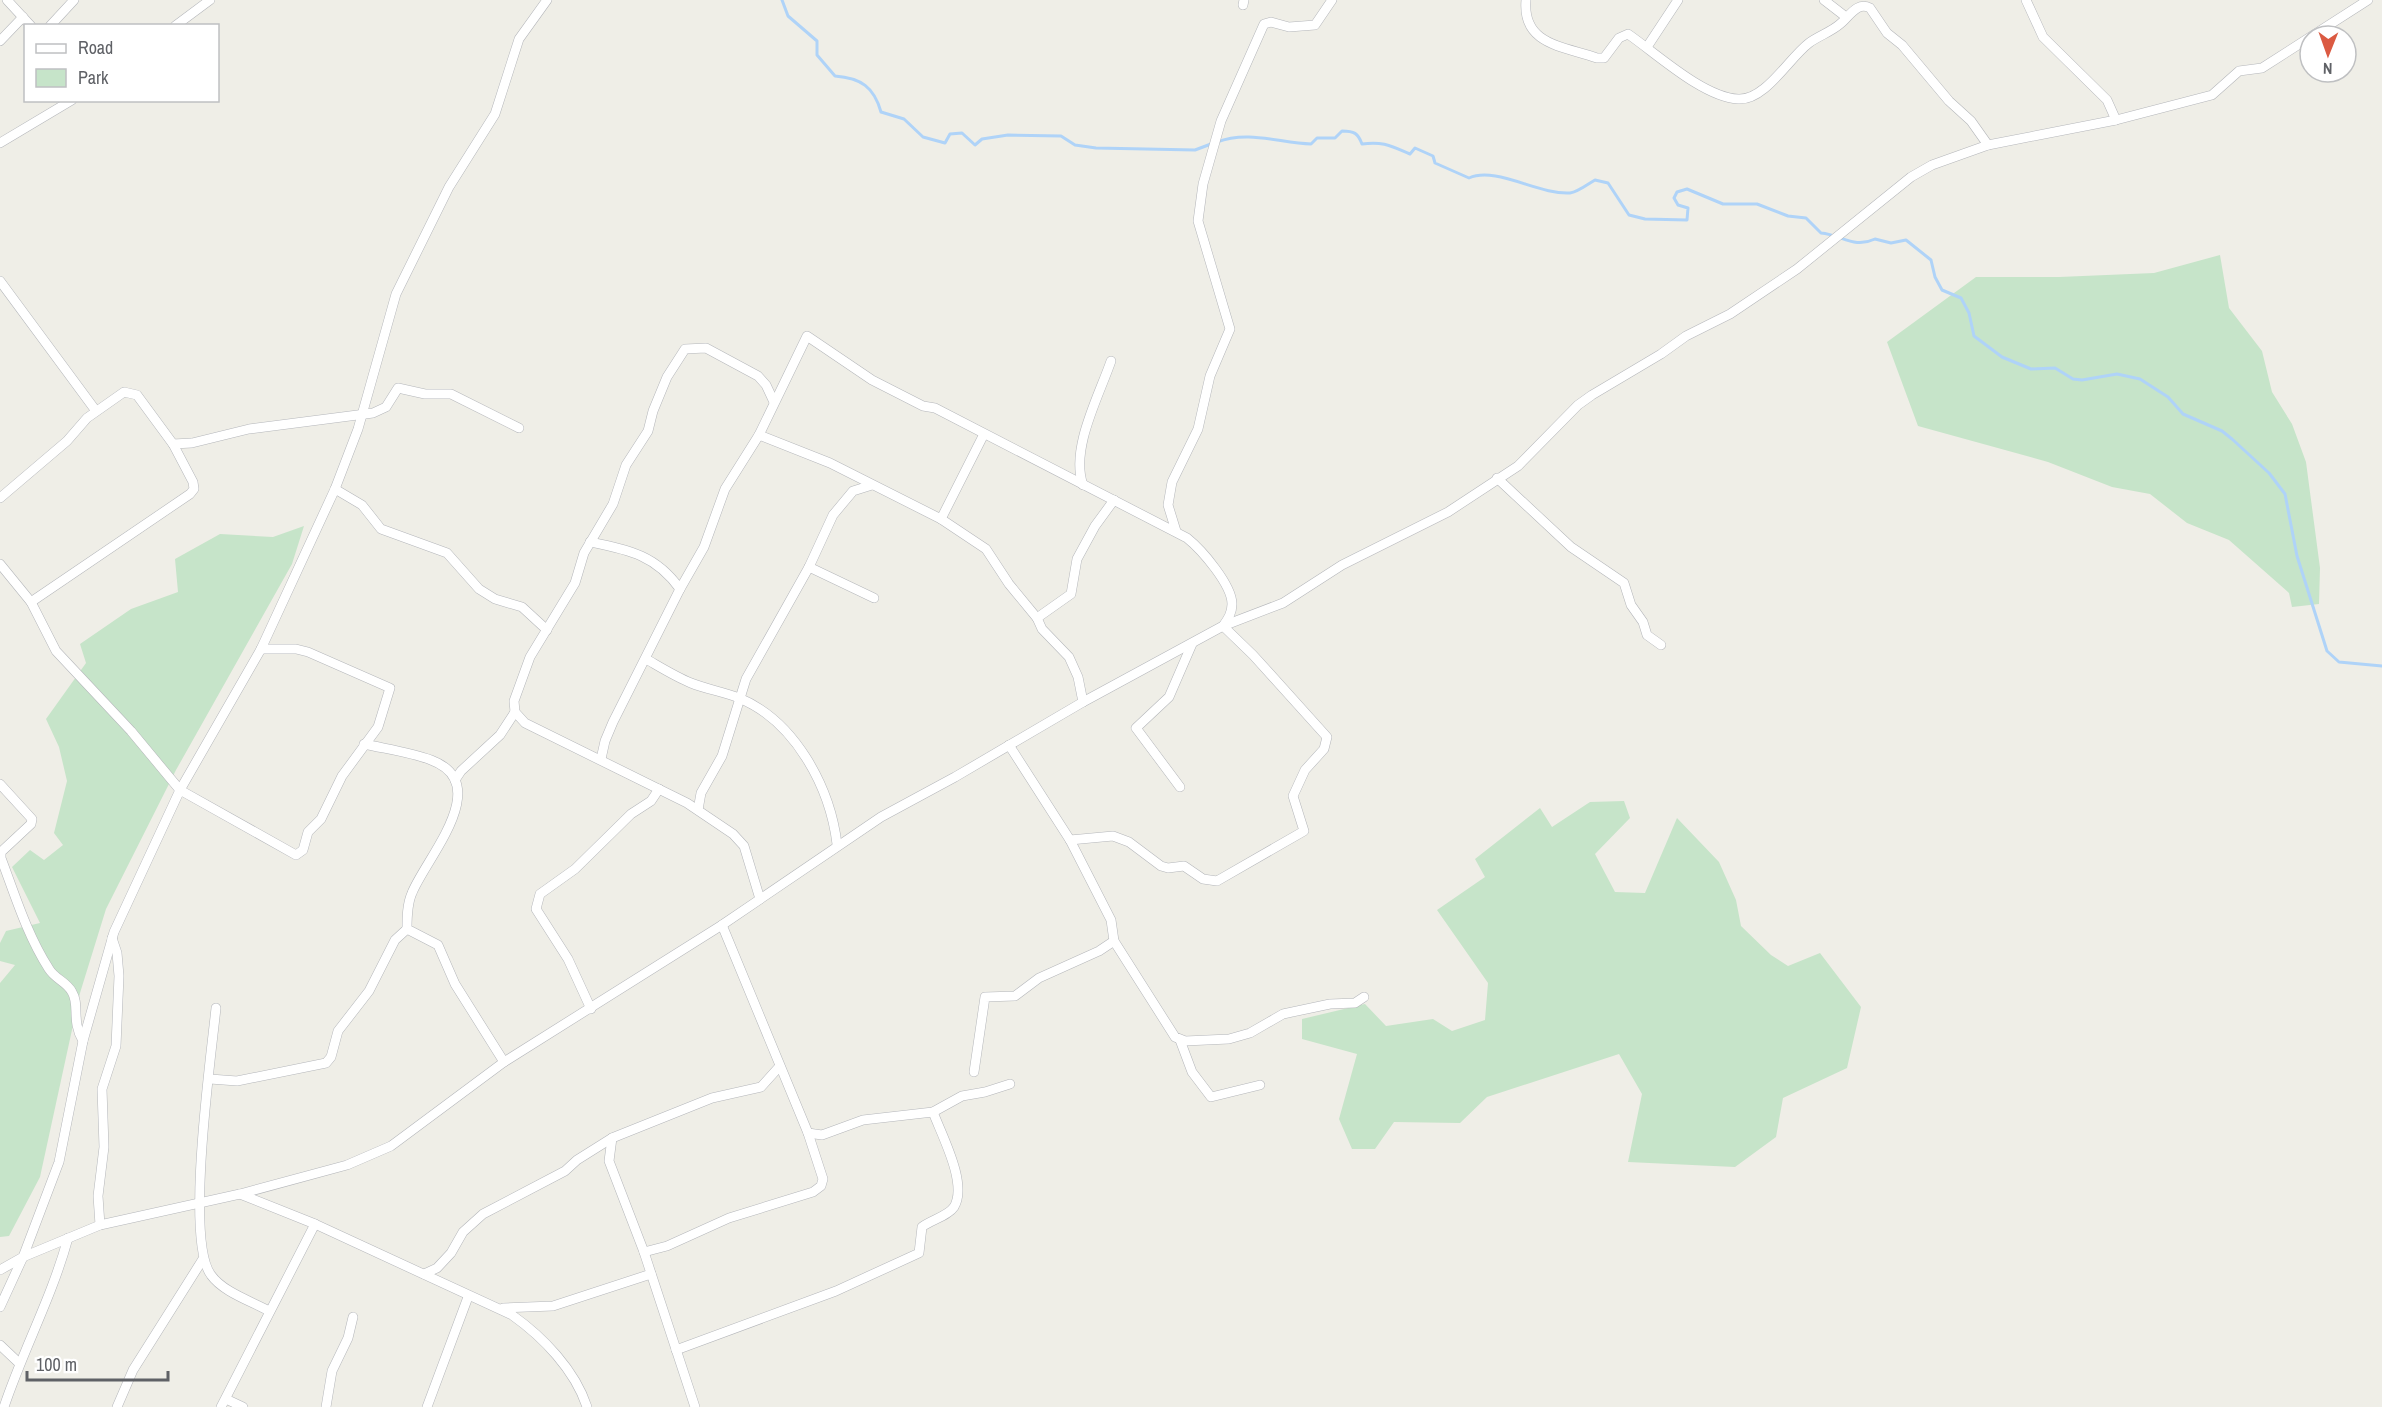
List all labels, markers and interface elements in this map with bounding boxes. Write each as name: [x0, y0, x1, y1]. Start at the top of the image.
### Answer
legend: [24, 24, 219, 102]
north arrow: [2298, 24, 2358, 84]
text: Road: [78, 35, 113, 60]
text: N: [2323, 58, 2333, 80]
text: Park: [78, 65, 109, 90]
scale bar: [27, 1344, 168, 1382]
text: 100 m: [36, 1352, 77, 1377]

